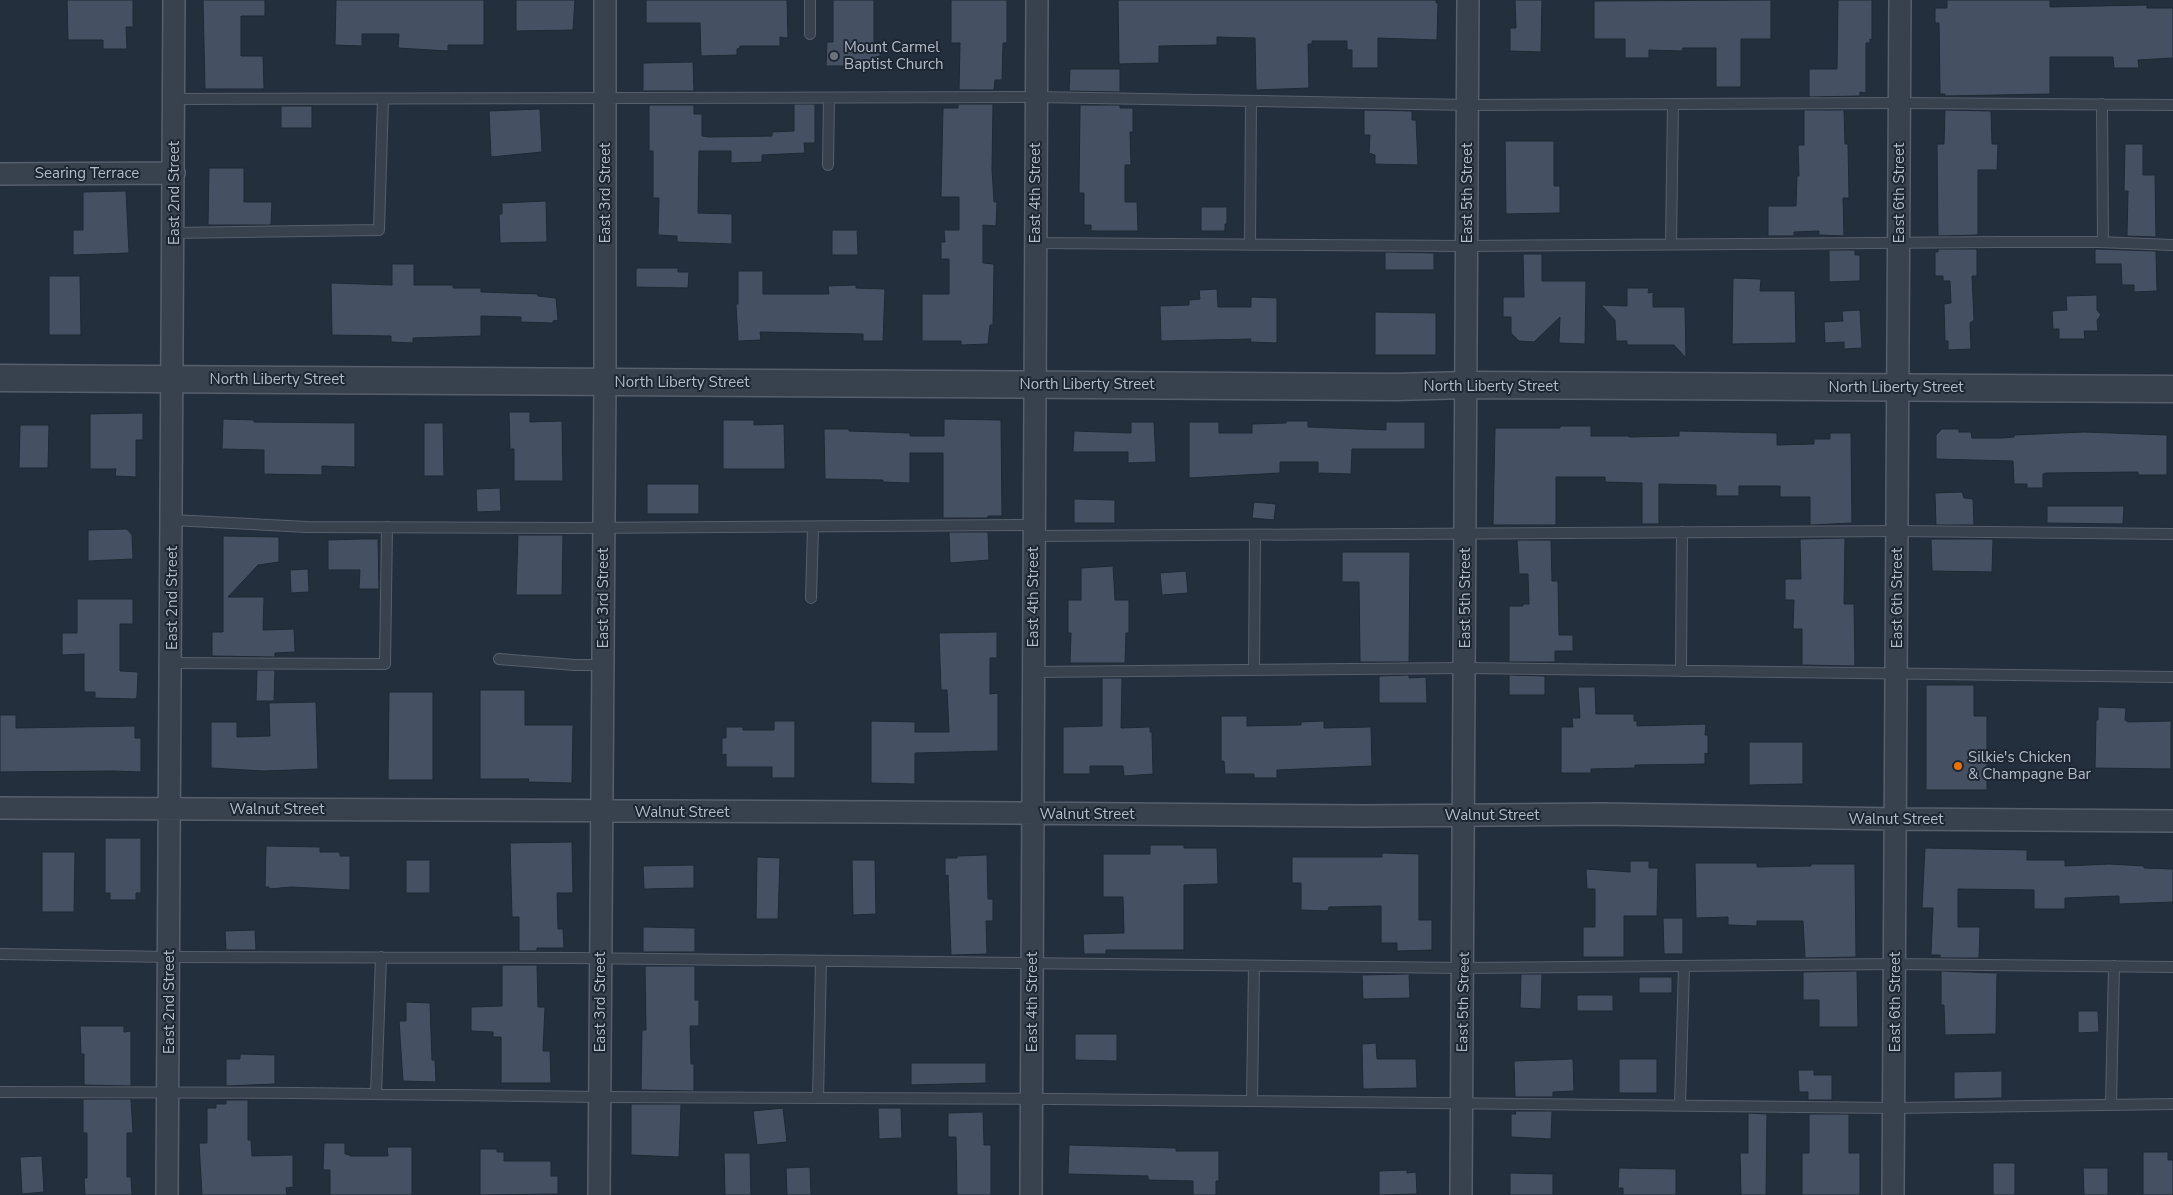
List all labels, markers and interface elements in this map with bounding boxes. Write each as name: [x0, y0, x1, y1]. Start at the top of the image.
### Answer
place label: Mount Carmel Baptist Church: [844, 37, 944, 74]
marker: Mount Carmel Baptist Church: [828, 50, 840, 62]
street label: East 2nd Street: [164, 140, 184, 245]
street label: East 3rd Street: [595, 142, 615, 243]
street label: East 4th Street: [1025, 142, 1045, 243]
street label: East 5th Street: [1457, 142, 1477, 243]
street label: East 6th Street: [1889, 142, 1909, 243]
street label: Searing Terrace: [35, 163, 139, 183]
street label: North Liberty Street: [210, 369, 345, 389]
street label: North Liberty Street: [615, 372, 750, 392]
street label: North Liberty Street: [1020, 374, 1155, 394]
street label: North Liberty Street: [1424, 376, 1559, 396]
street label: North Liberty Street: [1829, 377, 1964, 397]
street label: East 2nd Street: [162, 545, 182, 650]
street label: East 4th Street: [1023, 546, 1043, 647]
street label: East 3rd Street: [593, 547, 613, 648]
street label: East 5th Street: [1455, 547, 1475, 648]
street label: East 6th Street: [1887, 547, 1907, 648]
place label: Silkie's Chicken & Champagne Bar: [1968, 747, 2092, 784]
marker: Silkie's Chicken & Champagne Bar: [1952, 760, 1964, 772]
street label: Walnut Street: [229, 799, 325, 819]
street label: Walnut Street: [634, 802, 730, 822]
street label: Walnut Street: [1039, 804, 1135, 824]
street label: Walnut Street: [1444, 805, 1540, 825]
street label: Walnut Street: [1848, 809, 1944, 829]
street label: East 2nd Street: [159, 949, 179, 1054]
street label: East 3rd Street: [590, 951, 610, 1052]
street label: East 4th Street: [1022, 951, 1042, 1052]
street label: East 5th Street: [1452, 951, 1474, 1052]
street label: East 6th Street: [1885, 951, 1905, 1052]

